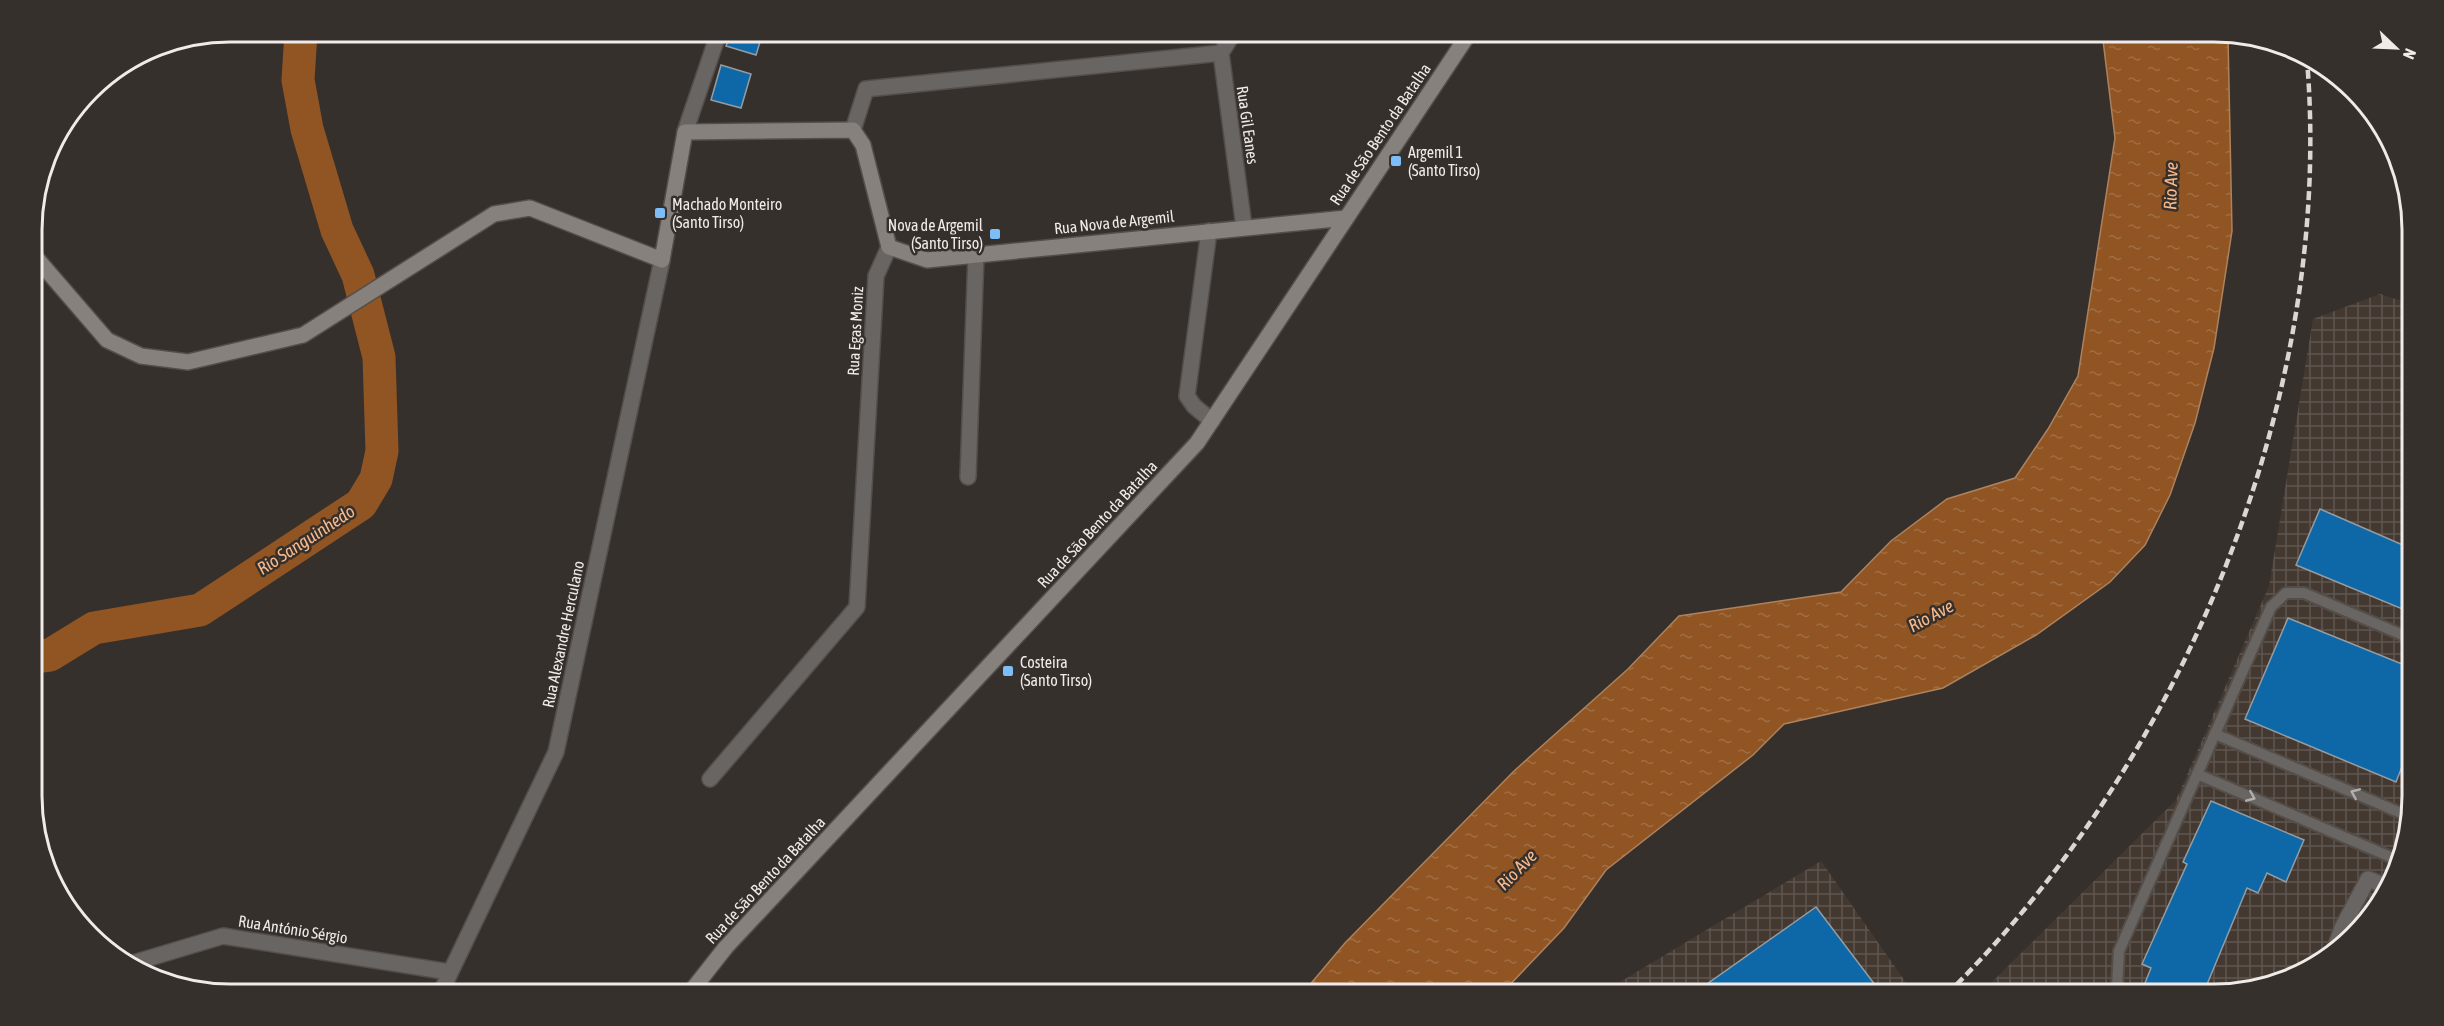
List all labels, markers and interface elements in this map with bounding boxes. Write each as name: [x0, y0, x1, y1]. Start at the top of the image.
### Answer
north arrow: [2366, 18, 2426, 78]
text: N: [2400, 46, 2420, 62]
street label: Rua de São Bento da Batalha: [1326, 60, 1434, 208]
street label: Rua Gil Eanes: [1234, 85, 1262, 166]
place label: Argemil 1 (Santo Tirso): [1408, 143, 1480, 180]
marker: Argemil 1 (Santo Tirso): [1389, 154, 1403, 168]
water label: Rio Ave: [2159, 161, 2182, 210]
place label: Machado Monteiro (Santo Tirso): [672, 195, 782, 232]
marker: Machado Monteiro (Santo Tirso): [653, 206, 667, 220]
street label: Rua Nova de Argemil: [1053, 207, 1176, 238]
place label: Nova de Argemil (Santo Tirso): [888, 216, 984, 253]
marker: Nova de Argemil (Santo Tirso): [988, 227, 1002, 241]
street label: Rua Egas Moniz: [844, 286, 867, 376]
street label: Rua de São Bento da Batalha: [1034, 457, 1160, 591]
water label: Rio Sanguinhedo: [253, 500, 359, 579]
street label: Rua Alexandre Herculano: [539, 559, 587, 709]
water label: Rio Ave: [1905, 595, 1957, 636]
place label: Costeira (Santo Tirso): [1020, 653, 1092, 690]
marker: Costeira (Santo Tirso): [1001, 664, 1015, 678]
one-way arrow: [2350, 788, 2361, 800]
one-way arrow: [2245, 790, 2256, 802]
street label: Rua de São Bento da Batalha: [702, 813, 828, 947]
water label: Rio Ave: [1492, 845, 1541, 894]
street label: Rua António Sérgio: [237, 911, 349, 948]

